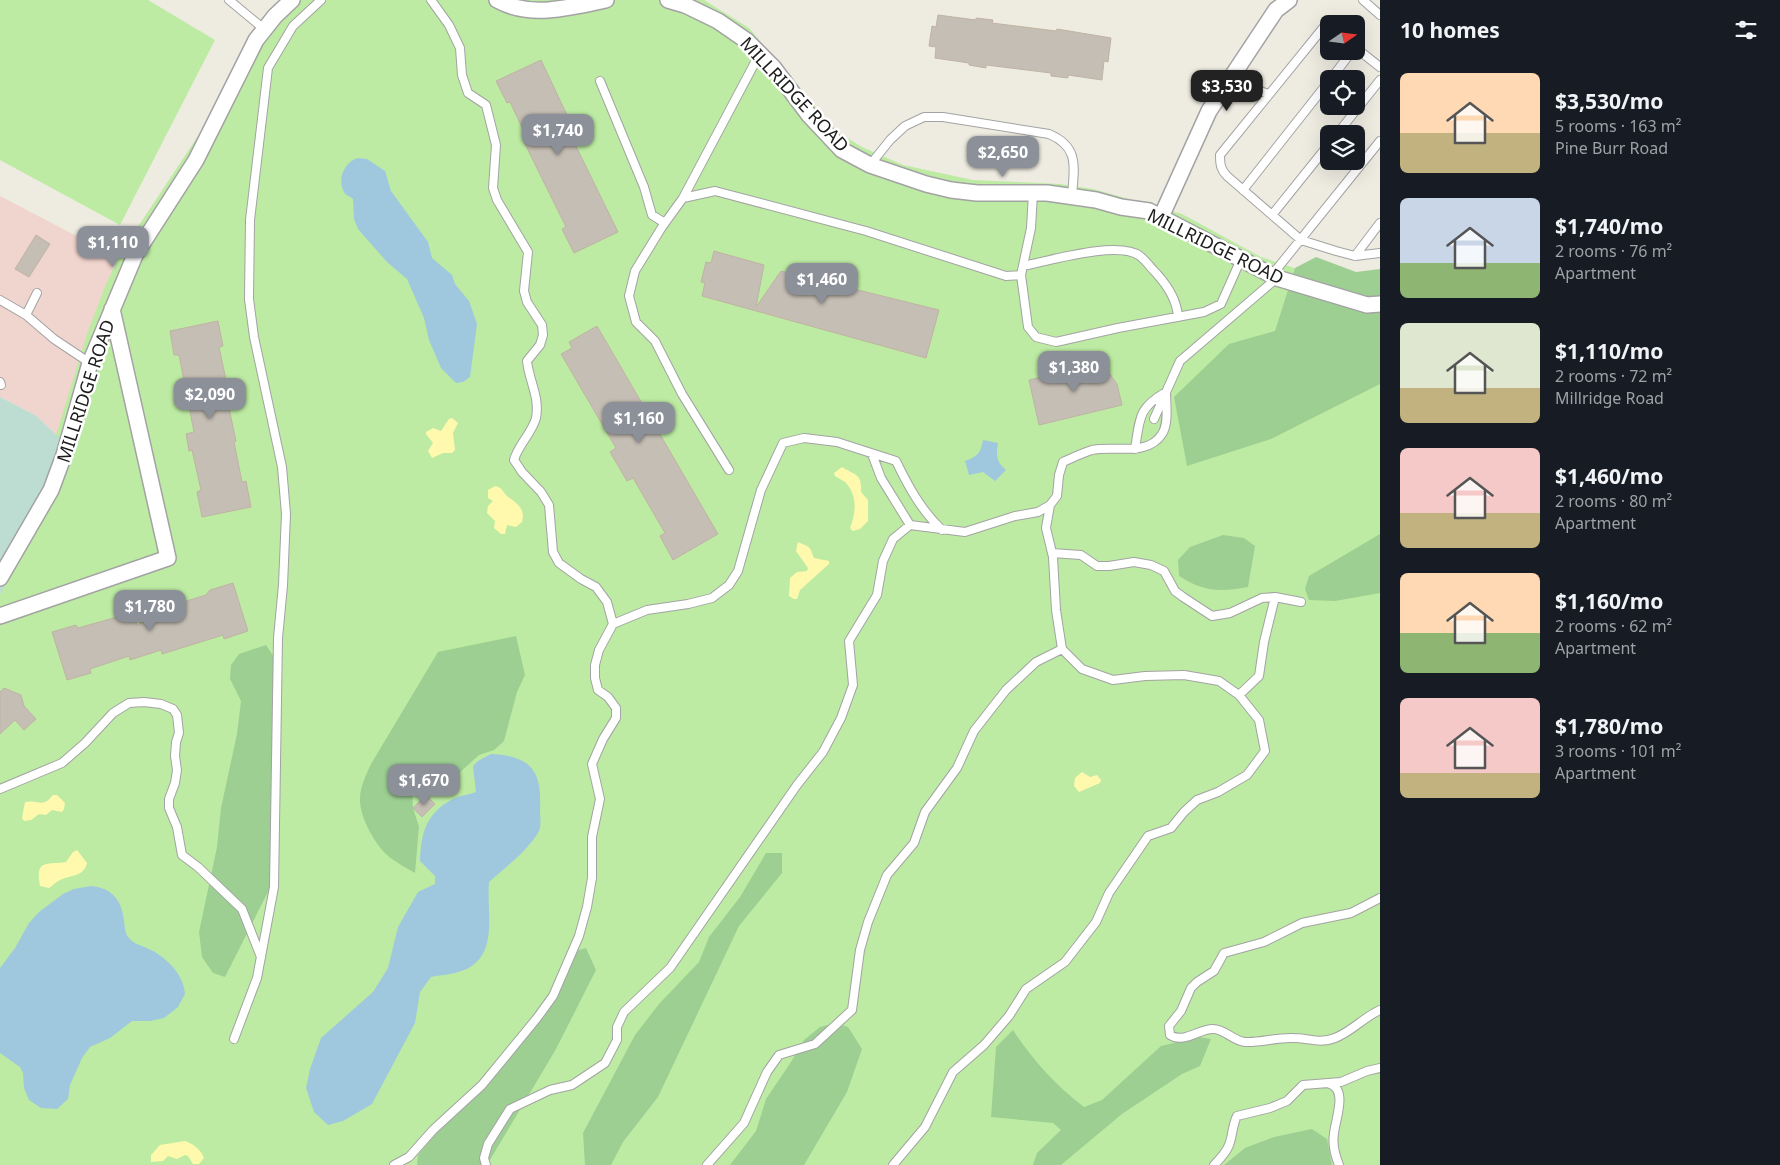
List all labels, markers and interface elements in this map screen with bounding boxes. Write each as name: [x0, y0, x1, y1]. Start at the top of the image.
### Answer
north arrow: [1320, 15, 1365, 60]
map controls: [1320, 15, 1365, 170]
text: 10 homes: [1400, 16, 1500, 44]
icon: filters: [1732, 16, 1760, 44]
street label: MILLRIDGE ROAD: [735, 31, 855, 157]
pin: $3,530: [1186, 70, 1268, 112]
button: locate: [1320, 70, 1365, 115]
text: $3,530: [1202, 75, 1252, 97]
text: $3,530/mo: [1555, 87, 1663, 115]
icon: home: [1440, 93, 1500, 153]
pin: $1,740: [517, 114, 599, 156]
text: 5 rooms · 163 m²: [1555, 115, 1681, 137]
text: $1,740: [533, 119, 583, 141]
button: layers: [1320, 125, 1365, 170]
pin: $2,650: [962, 136, 1044, 178]
text: Pine Burr Road: [1555, 137, 1668, 159]
text: $2,650: [978, 141, 1028, 163]
street label: MILLRIDGE ROAD: [1144, 203, 1288, 289]
text: $1,740/mo: [1555, 212, 1663, 240]
icon: home: [1440, 218, 1500, 278]
pin: $1,110: [72, 226, 154, 268]
text: $1,110: [88, 231, 138, 253]
text: 2 rooms · 76 m²: [1555, 240, 1672, 262]
pin: $1,460: [781, 262, 863, 305]
text: Apartment: [1555, 262, 1636, 284]
text: $1,460: [797, 268, 847, 290]
street label: MILLRIDGE ROAD: [51, 316, 119, 466]
text: $1,110/mo: [1555, 337, 1663, 365]
icon: home: [1440, 343, 1500, 403]
pin: $1,380: [1033, 350, 1115, 393]
text: $1,380: [1049, 356, 1099, 378]
text: 2 rooms · 72 m²: [1555, 365, 1672, 387]
pin: $2,090: [169, 378, 251, 420]
text: $2,090: [185, 383, 235, 405]
text: Millridge Road: [1555, 387, 1664, 409]
pin: $1,160: [598, 402, 680, 444]
text: $1,160: [614, 407, 664, 429]
text: $1,460/mo: [1555, 462, 1663, 490]
icon: home: [1440, 468, 1500, 528]
text: 2 rooms · 80 m²: [1555, 490, 1672, 512]
text: Apartment: [1555, 512, 1636, 534]
text: $1,160/mo: [1555, 587, 1663, 615]
pin: $1,780: [109, 590, 191, 632]
icon: home: [1440, 593, 1500, 653]
text: $1,780: [125, 595, 175, 617]
text: 2 rooms · 62 m²: [1555, 615, 1672, 637]
text: Apartment: [1555, 637, 1636, 659]
text: $1,780/mo: [1555, 712, 1663, 740]
icon: home: [1440, 718, 1500, 778]
text: 3 rooms · 101 m²: [1555, 740, 1681, 762]
text: Apartment: [1555, 762, 1636, 784]
pin: $1,670: [383, 764, 465, 806]
text: $1,670: [399, 769, 449, 791]

